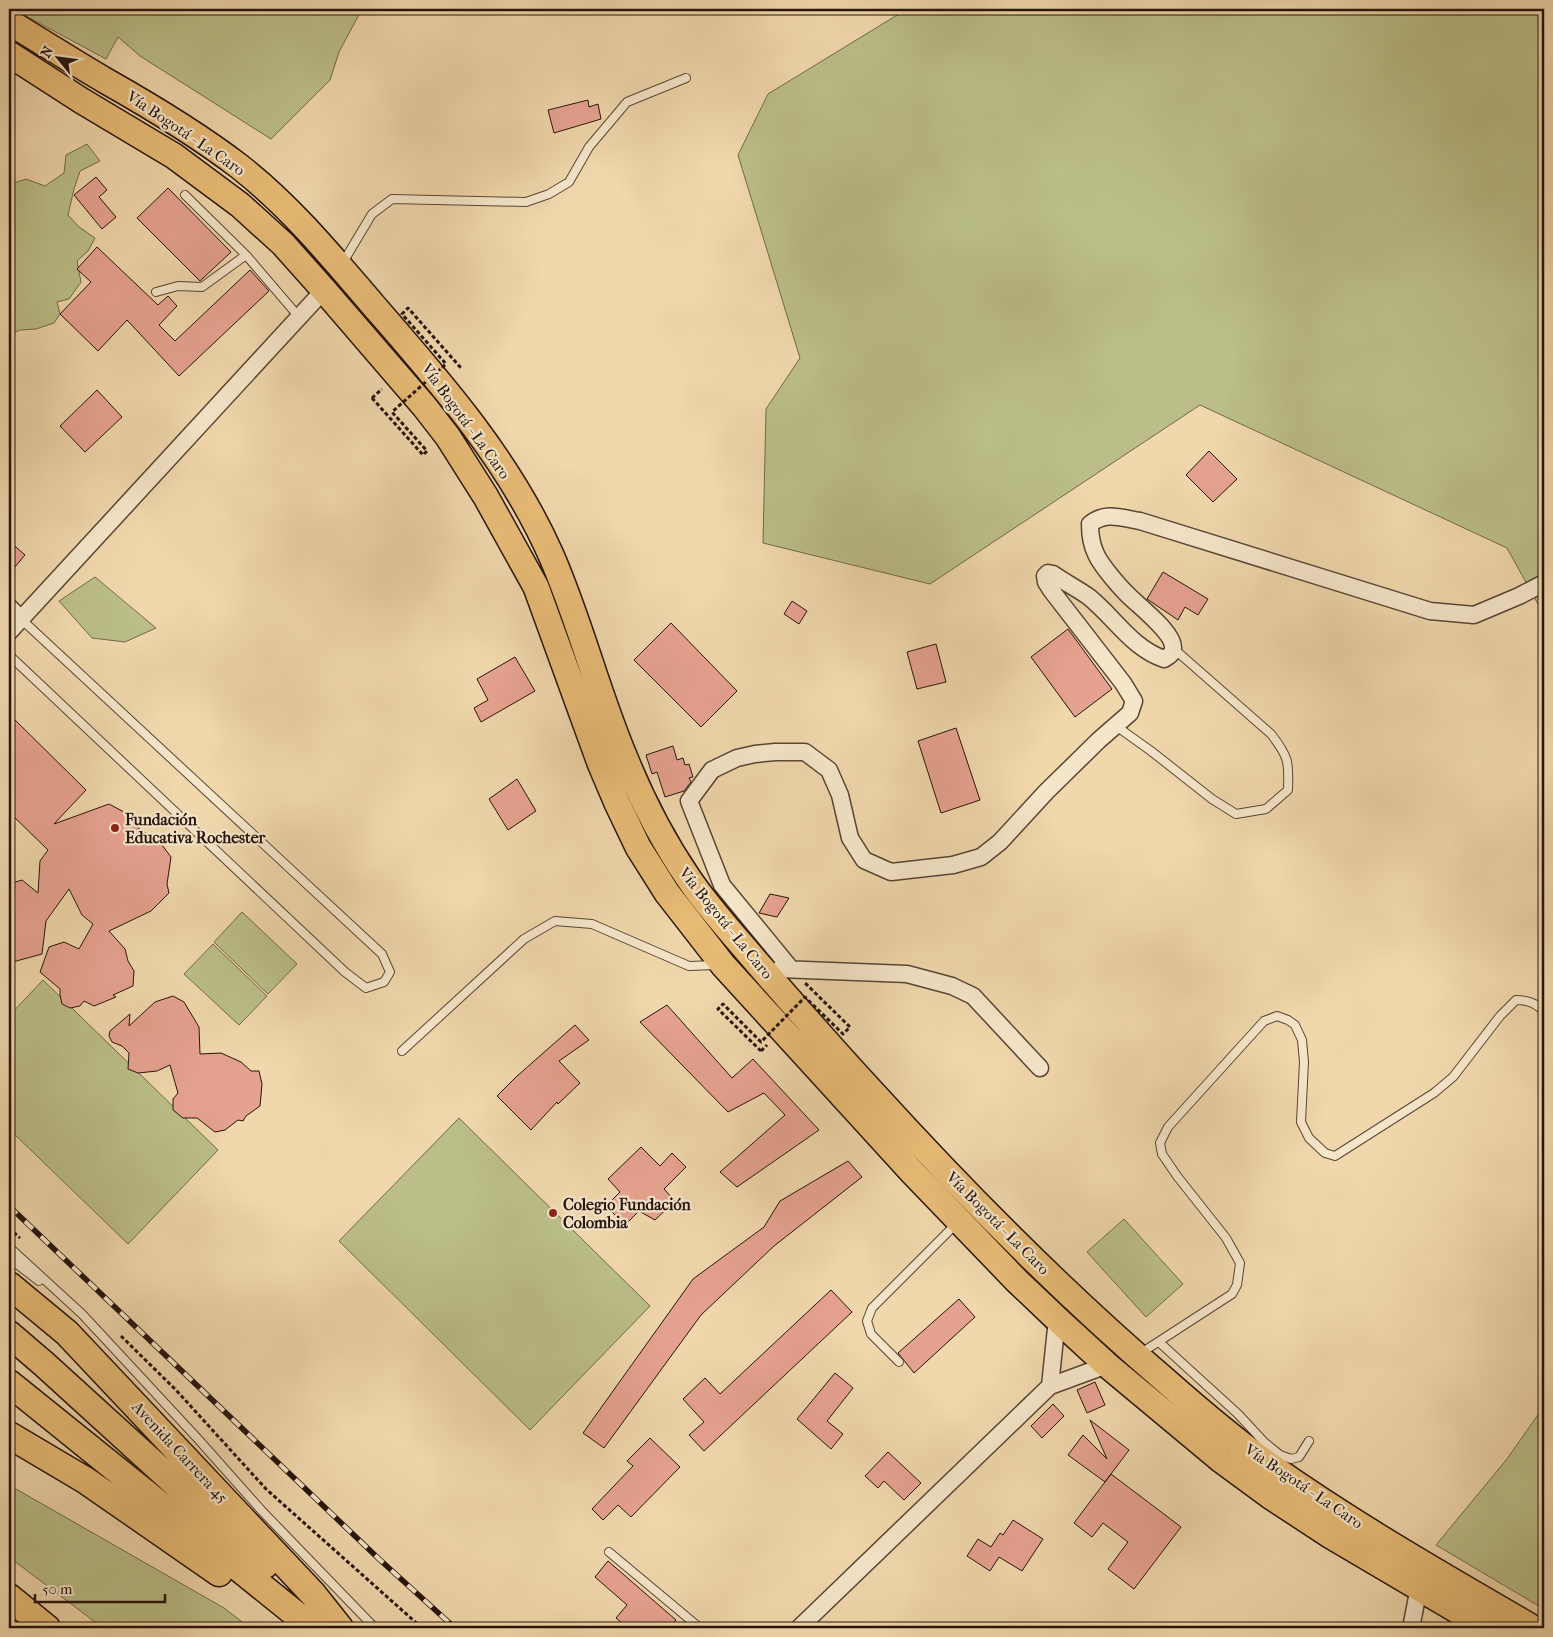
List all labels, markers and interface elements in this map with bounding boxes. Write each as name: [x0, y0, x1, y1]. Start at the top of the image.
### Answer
north arrow: [32, 32, 82, 82]
text: N: [37, 43, 57, 61]
street label: Vía Bogotá - La Caro: [123, 86, 249, 180]
street label: Vía Bogotá - La Caro: [417, 359, 514, 483]
place label: Fundación Educativa Rochester: [124, 810, 267, 847]
marker: Fundación Educativa Rochester: [109, 822, 121, 834]
street label: Vía Bogotá - La Caro: [674, 862, 777, 983]
street label: Vía Bogotá - La Caro: [942, 1167, 1054, 1279]
place label: Colegio Fundación Colombia: [563, 1195, 691, 1232]
marker: Colegio Fundación Colombia: [547, 1207, 559, 1219]
street label: Avenida Carrera 45: [127, 1396, 232, 1507]
street label: Vía Bogotá - La Caro: [1241, 1439, 1367, 1533]
scale bar: [35, 1572, 165, 1604]
text: 50 m: [42, 1580, 73, 1598]

